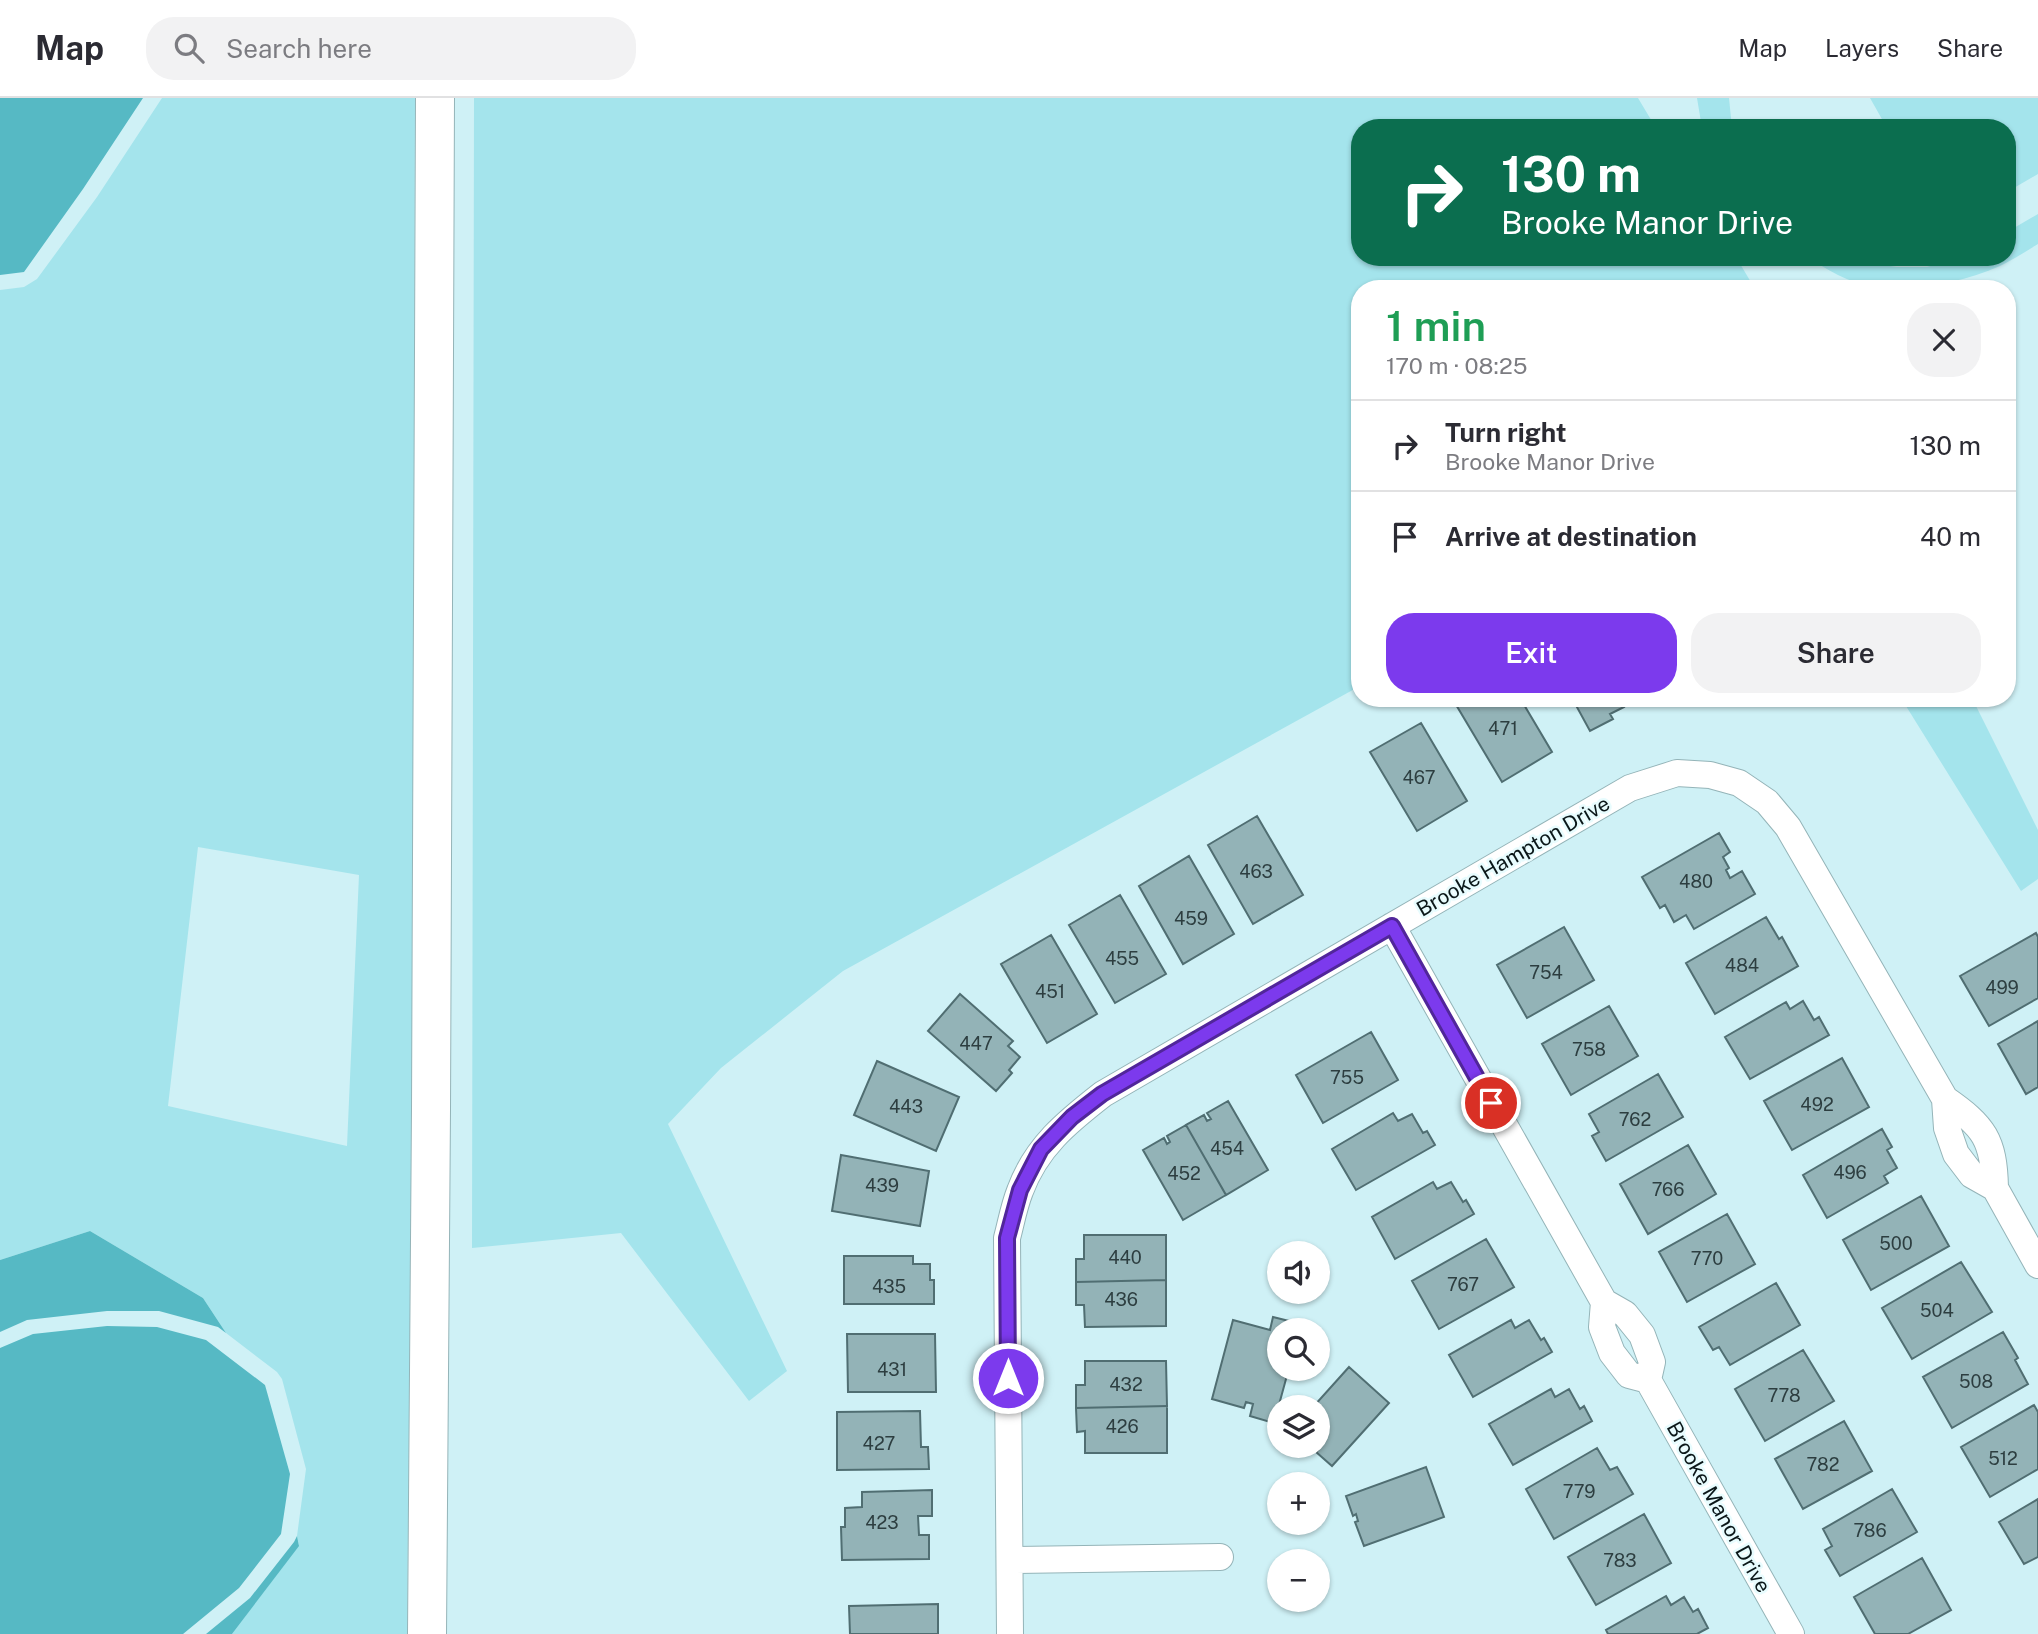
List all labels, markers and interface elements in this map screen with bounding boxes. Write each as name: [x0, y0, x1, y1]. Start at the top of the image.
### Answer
search box: [146, 17, 636, 80]
text: Map: [35, 29, 104, 67]
icon: search: [170, 29, 208, 67]
text: Search here: [226, 33, 372, 64]
text: Map: [1738, 34, 1787, 62]
text: Layers: [1825, 34, 1899, 62]
text: Share: [1937, 34, 2003, 62]
text: 130 m: [1501, 145, 1641, 203]
icon: right: [1386, 147, 1477, 238]
text: Brooke Manor Drive: [1501, 204, 1793, 241]
text: 1 min: [1386, 301, 1486, 350]
button: close: [1907, 303, 1981, 377]
text: 170 m · 08:25: [1386, 352, 1528, 379]
text: Turn right: [1445, 417, 1567, 448]
icon: right: [1386, 427, 1424, 465]
text: 130 m: [1909, 430, 1981, 461]
text: Brooke Manor Drive: [1445, 448, 1655, 475]
icon: arrive: [1386, 518, 1424, 556]
text: Arrive at destination: [1445, 521, 1697, 552]
text: 40 m: [1920, 521, 1981, 552]
button: Exit: [1386, 613, 1677, 693]
button: Share: [1691, 613, 1981, 693]
house number: 471: [1488, 718, 1518, 739]
house number: 467: [1403, 767, 1436, 788]
street label: Brooke Hampton Drive: [1412, 790, 1614, 922]
house number: 463: [1239, 861, 1273, 882]
house number: 480: [1679, 871, 1713, 892]
house number: 459: [1174, 908, 1208, 929]
house number: 455: [1105, 948, 1139, 969]
house number: 484: [1725, 955, 1759, 976]
house number: 754: [1529, 962, 1563, 983]
house number: 499: [1985, 977, 2019, 998]
house number: 451: [1035, 981, 1065, 1002]
house number: 447: [959, 1033, 993, 1054]
house number: 758: [1572, 1039, 1606, 1060]
house number: 755: [1330, 1067, 1364, 1088]
pin: [1461, 1073, 1521, 1133]
icon: arrive: [1472, 1084, 1510, 1122]
house number: 492: [1800, 1094, 1834, 1115]
house number: 443: [889, 1096, 923, 1117]
house number: 762: [1619, 1109, 1651, 1130]
house number: 454: [1210, 1138, 1244, 1159]
house number: 496: [1833, 1162, 1867, 1183]
house number: 452: [1167, 1163, 1201, 1184]
house number: 439: [865, 1175, 899, 1196]
house number: 766: [1652, 1179, 1684, 1200]
house number: 500: [1879, 1233, 1913, 1254]
map controls: [1267, 1241, 1330, 1612]
button: sound: [1267, 1241, 1330, 1304]
house number: 440: [1108, 1247, 1142, 1268]
house number: 770: [1691, 1248, 1723, 1269]
house number: 767: [1447, 1274, 1479, 1295]
house number: 435: [872, 1276, 906, 1297]
house number: 436: [1104, 1289, 1138, 1310]
house number: 504: [1920, 1300, 1954, 1321]
button: search: [1267, 1318, 1330, 1381]
position arrow: [971, 1341, 1045, 1415]
house number: 431: [877, 1359, 907, 1380]
house number: 508: [1959, 1371, 1993, 1392]
house number: 432: [1109, 1374, 1143, 1395]
house number: 778: [1767, 1385, 1801, 1406]
button: layers: [1267, 1395, 1330, 1458]
house number: 426: [1105, 1416, 1139, 1437]
street label: Brooke Manor Drive: [1662, 1417, 1776, 1597]
house number: 427: [863, 1433, 895, 1454]
house number: 512: [1988, 1448, 2018, 1469]
house number: 782: [1807, 1454, 1839, 1475]
button: +: [1267, 1472, 1330, 1535]
house number: 779: [1563, 1481, 1595, 1502]
house number: 423: [865, 1512, 899, 1533]
house number: 786: [1853, 1520, 1887, 1541]
button: −: [1267, 1549, 1330, 1612]
house number: 783: [1603, 1550, 1637, 1571]

